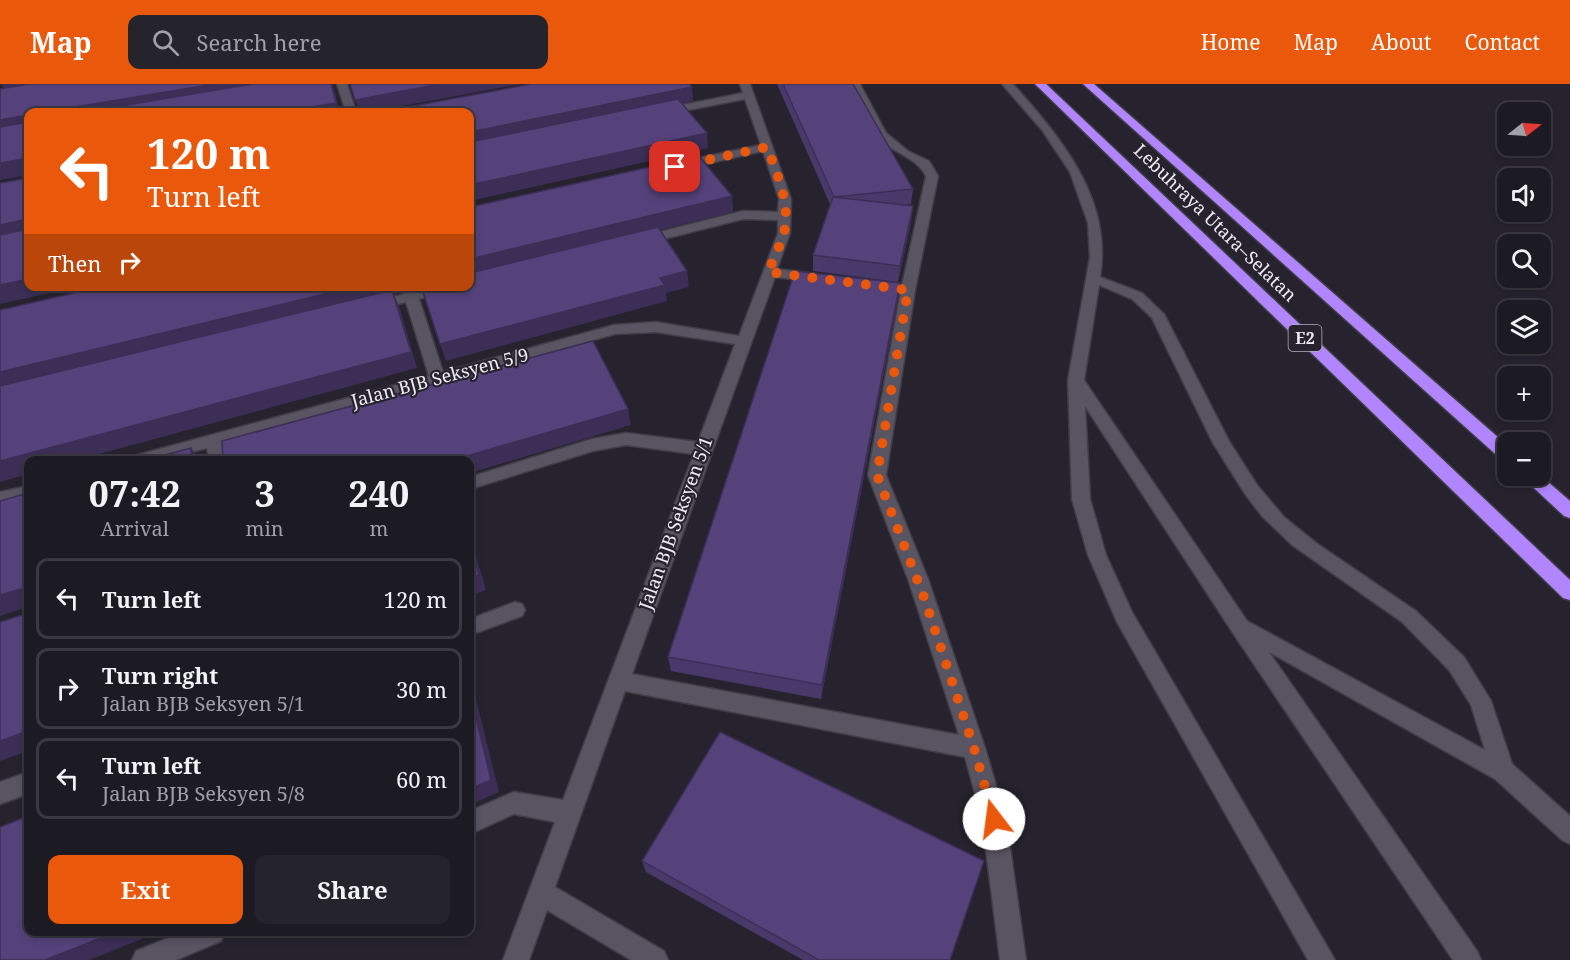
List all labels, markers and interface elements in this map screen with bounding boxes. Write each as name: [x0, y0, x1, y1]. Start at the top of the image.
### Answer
search box: [128, 15, 548, 69]
text: Map: [30, 23, 92, 61]
icon: search: [149, 26, 182, 59]
text: Search here: [197, 27, 321, 57]
text: Home: [1201, 28, 1261, 56]
text: Map: [1294, 28, 1338, 56]
text: About: [1371, 28, 1432, 56]
text: Contact: [1465, 28, 1540, 56]
north arrow: [1497, 102, 1551, 156]
map controls: [1497, 102, 1551, 486]
text: 120 m: [147, 124, 271, 181]
icon: left: [48, 132, 126, 210]
street label: Lebuhraya Utara–Selatan: [1129, 138, 1303, 307]
pin: [649, 141, 700, 192]
icon: arrive: [658, 150, 691, 183]
button: sound: [1497, 168, 1551, 222]
text: Turn left: [147, 178, 260, 215]
button: search: [1497, 234, 1551, 288]
icon: right: [113, 246, 146, 279]
text: Then: [48, 248, 101, 278]
button: layers: [1497, 300, 1551, 354]
road number: E2: [1288, 325, 1322, 351]
street label: Jalan BJB Seksyen 5/9: [347, 342, 531, 413]
button: +: [1497, 366, 1551, 420]
button: −: [1497, 432, 1551, 486]
street label: Jalan BJB Seksyen 5/1: [632, 433, 718, 614]
text: 07:42: [89, 469, 181, 518]
text: 3: [254, 469, 275, 518]
text: 240: [348, 469, 409, 518]
text: Arrival: [101, 515, 169, 542]
text: min: [246, 515, 284, 542]
text: m: [369, 515, 388, 542]
icon: left: [51, 582, 84, 615]
text: Turn left: [102, 584, 201, 614]
text: 120 m: [384, 584, 447, 614]
text: Turn right: [102, 660, 218, 690]
icon: right: [51, 672, 84, 705]
text: 30 m: [396, 674, 447, 704]
text: Jalan BJB Seksyen 5/1: [102, 690, 305, 717]
text: Turn left: [102, 750, 201, 780]
icon: left: [51, 762, 84, 795]
text: 60 m: [396, 764, 447, 794]
text: Jalan BJB Seksyen 5/8: [102, 780, 305, 807]
position arrow: [962, 787, 1026, 851]
button: Exit: [48, 855, 243, 924]
button: Share: [255, 855, 450, 924]

